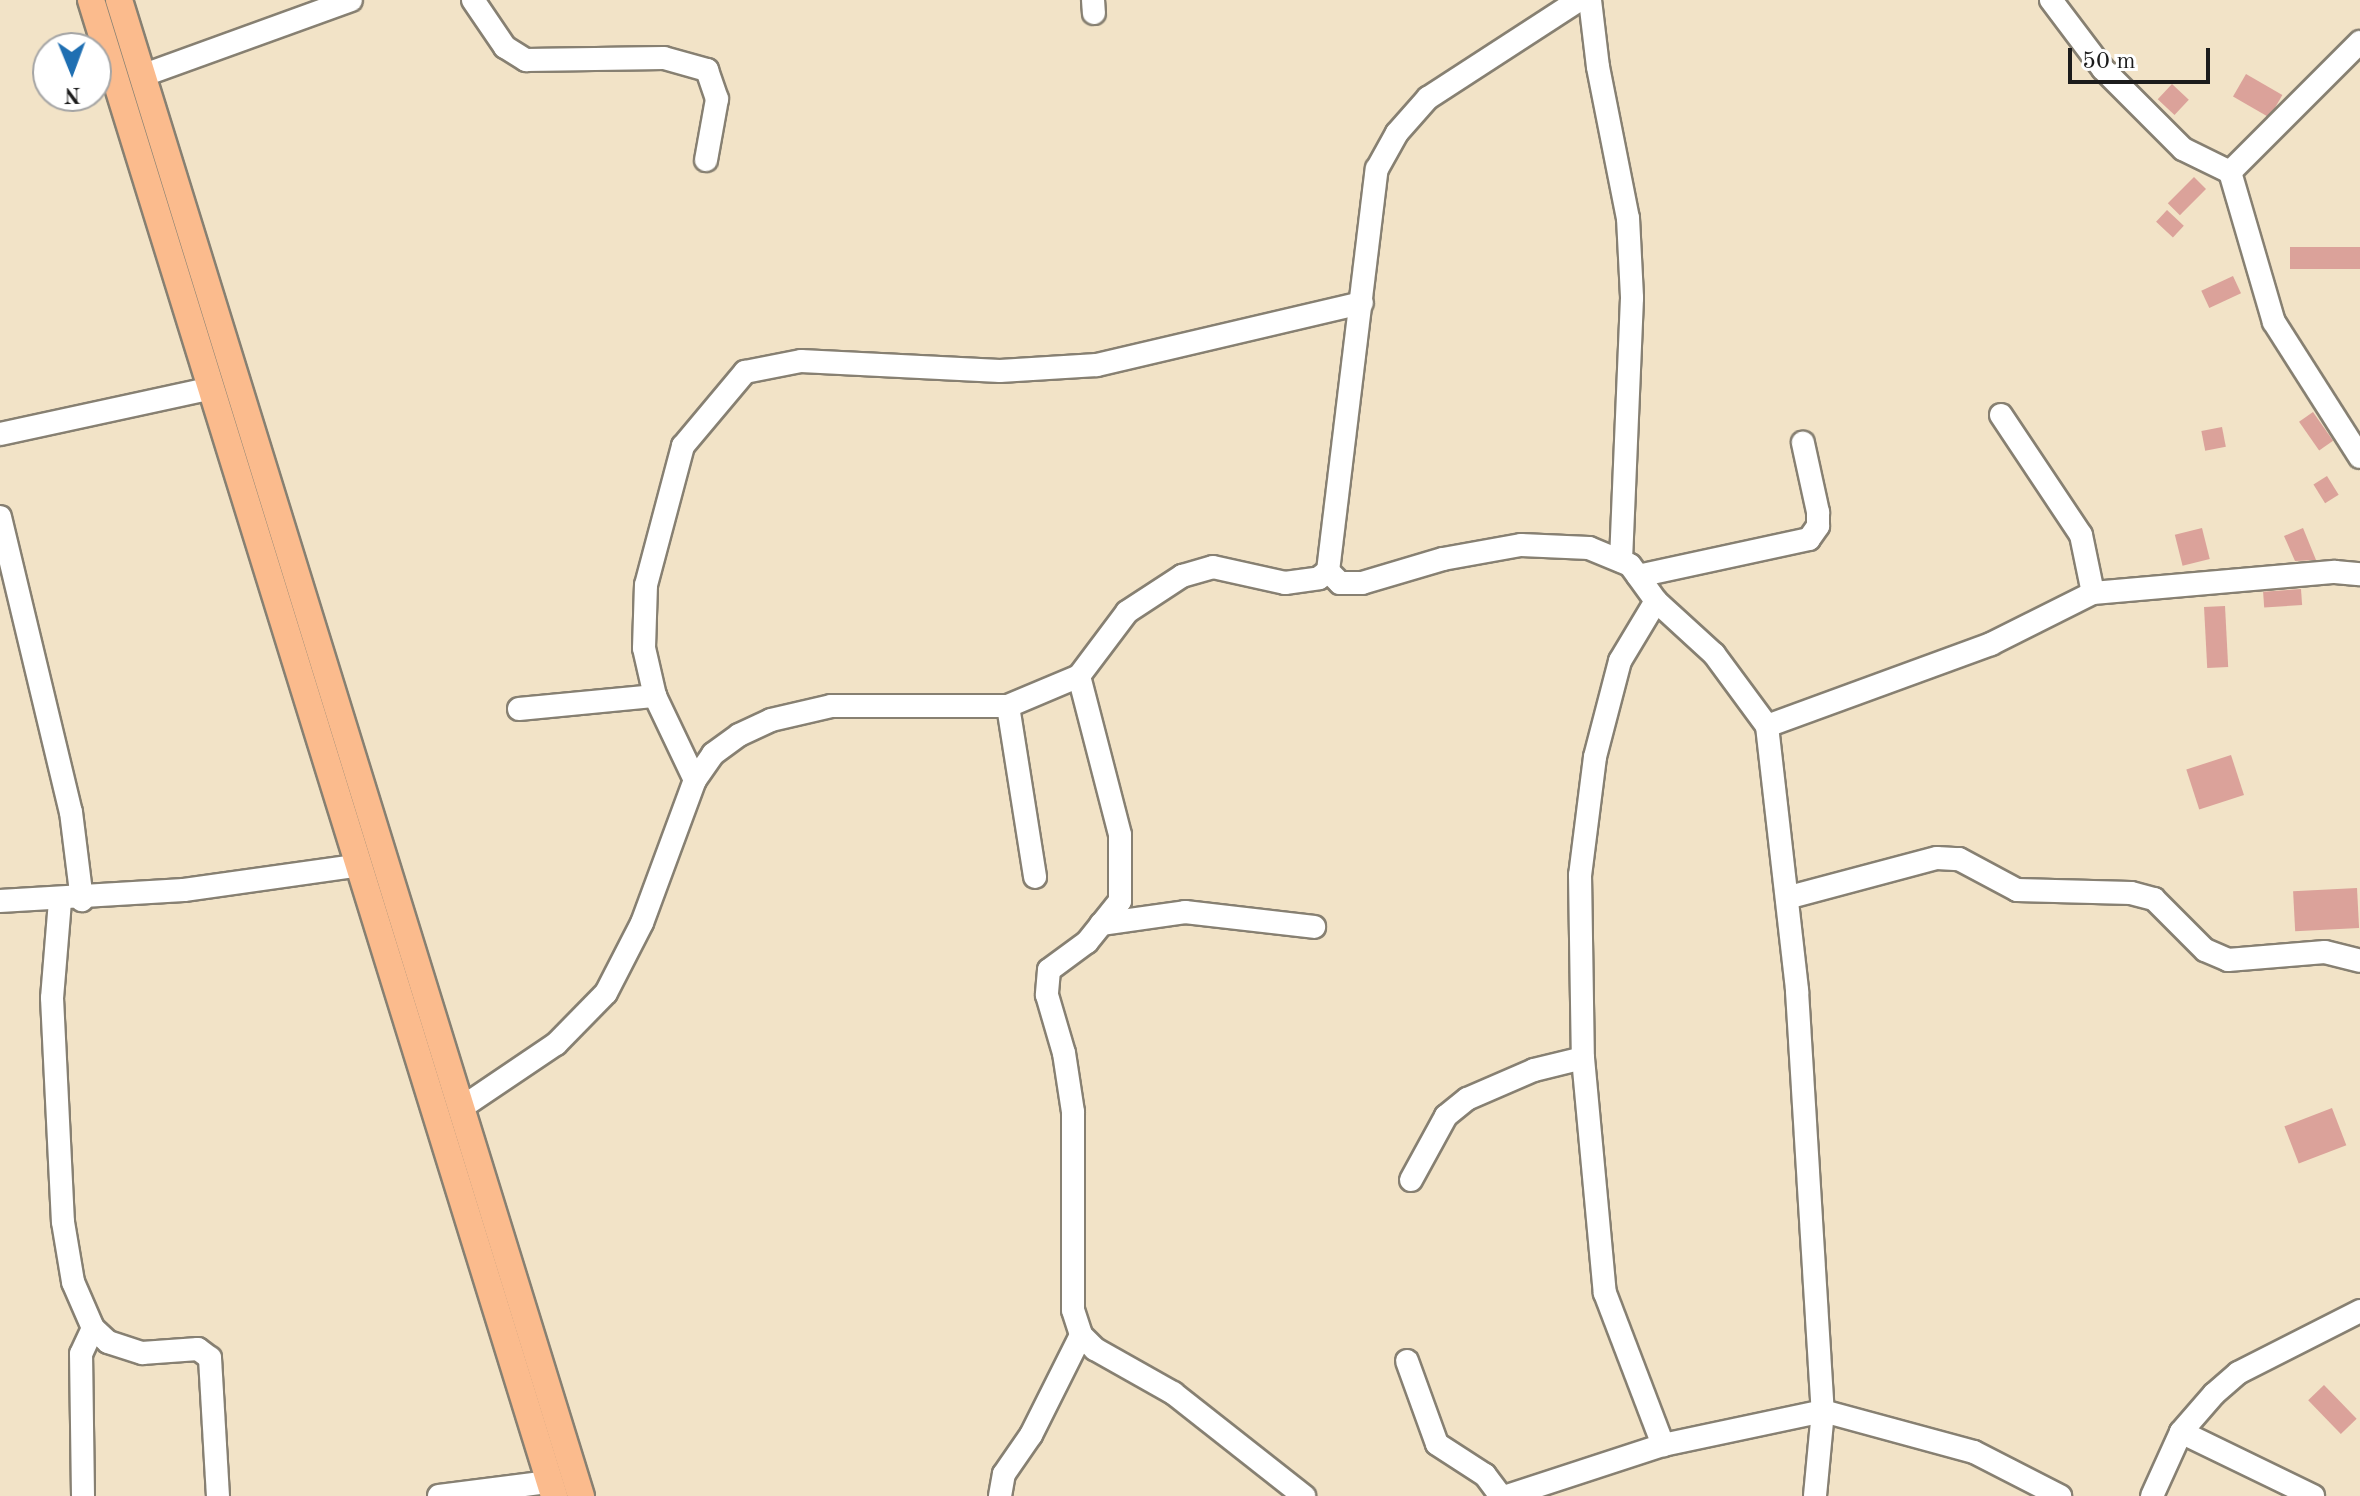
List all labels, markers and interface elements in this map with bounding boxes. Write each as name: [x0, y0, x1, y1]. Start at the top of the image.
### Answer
north arrow: [32, 32, 112, 112]
scale bar: [2072, 32, 2214, 82]
text: 50 m: [2082, 50, 2136, 74]
text: N: [64, 83, 81, 105]

